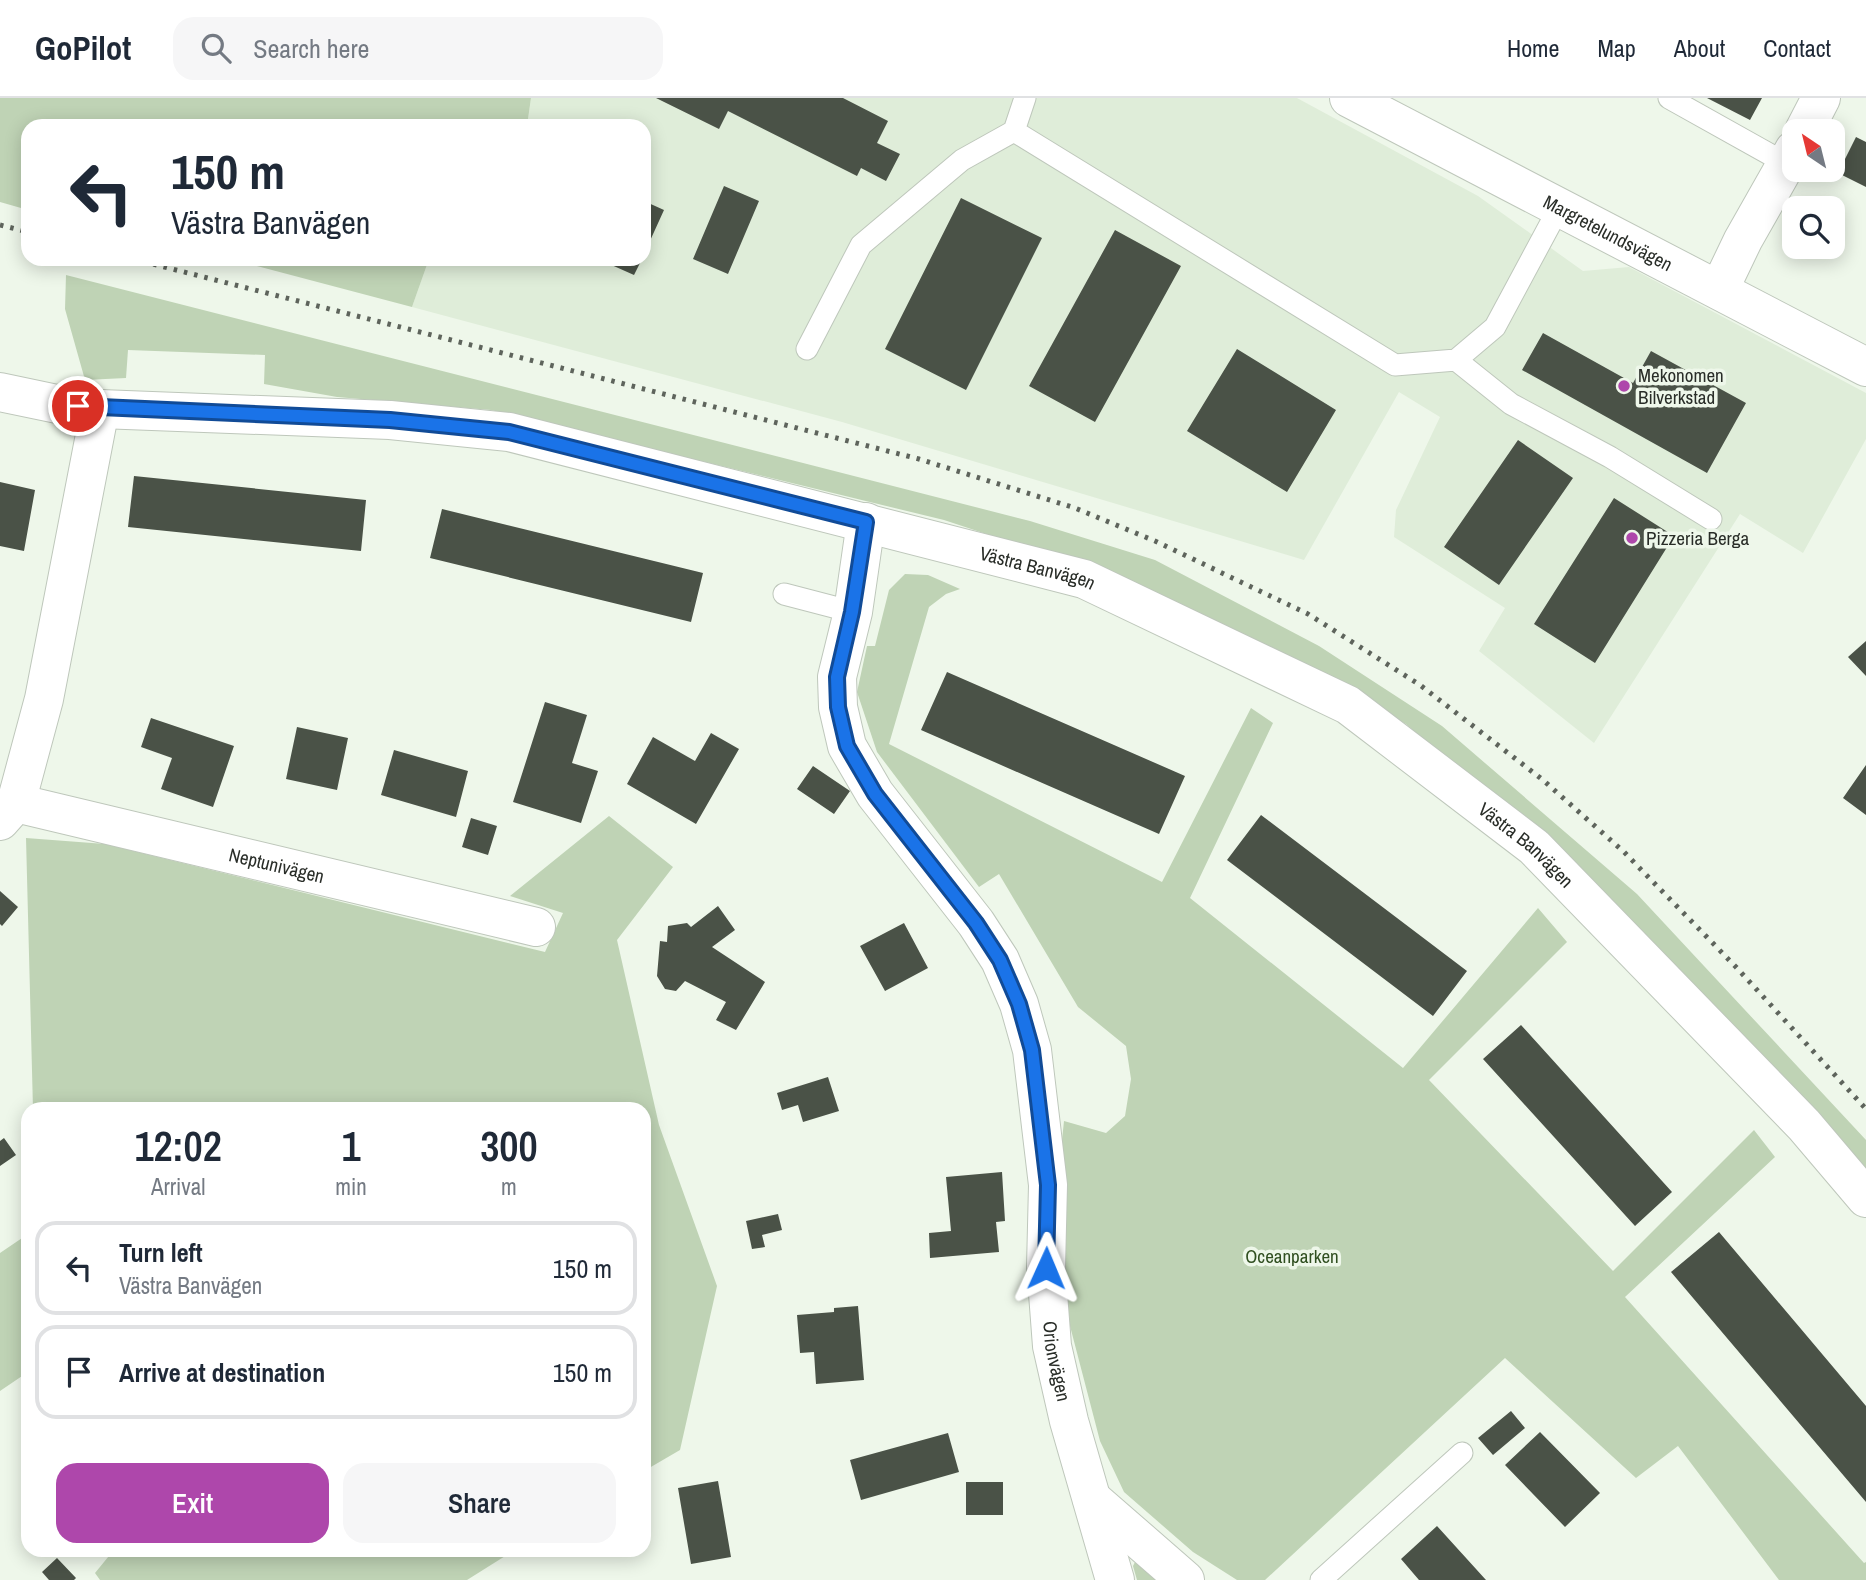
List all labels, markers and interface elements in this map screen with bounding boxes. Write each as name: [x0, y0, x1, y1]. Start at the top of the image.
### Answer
search box: [173, 17, 663, 80]
text: GoPilot: [35, 26, 131, 70]
icon: search: [197, 29, 235, 67]
text: Search here: [253, 31, 369, 66]
text: Home: [1507, 32, 1559, 64]
text: Map: [1597, 32, 1636, 64]
text: About: [1674, 32, 1725, 64]
text: Contact: [1763, 32, 1831, 64]
north arrow: [1782, 119, 1844, 182]
map controls: [1782, 119, 1845, 259]
text: 150 m: [171, 138, 285, 204]
icon: left: [56, 147, 147, 238]
street label: Margretelundsvägen: [1539, 188, 1677, 277]
button: search: [1782, 196, 1845, 259]
text: Västra Banvägen: [171, 201, 370, 244]
place label: Mekonomen Bilverkstad: [1638, 362, 1724, 410]
pin: [48, 376, 108, 436]
marker: Mekonomen Bilverkstad: [1616, 378, 1632, 394]
icon: arrive: [59, 387, 97, 425]
place label: Pizzeria Berga: [1646, 525, 1749, 551]
marker: Pizzeria Berga: [1624, 530, 1640, 546]
street label: Västra Banvägen: [977, 540, 1100, 596]
street label: Västra Banvägen: [1473, 796, 1579, 893]
street label: Neptunivägen: [226, 841, 327, 889]
text: 12:02: [134, 1118, 222, 1174]
text: 1: [341, 1118, 361, 1174]
text: 300: [480, 1118, 538, 1174]
text: Arrival: [151, 1171, 205, 1202]
text: min: [335, 1171, 367, 1202]
text: m: [501, 1171, 517, 1202]
position arrow: [1009, 1231, 1083, 1305]
text: Turn left: [119, 1235, 203, 1270]
park label: Oceanparken: [1245, 1243, 1339, 1269]
icon: left: [60, 1249, 98, 1287]
text: 150 m: [553, 1251, 612, 1286]
text: Västra Banvägen: [119, 1270, 262, 1301]
street label: Orionvägen: [1037, 1320, 1077, 1404]
icon: arrive: [60, 1353, 98, 1391]
text: Arrive at destination: [119, 1355, 325, 1390]
text: 150 m: [553, 1355, 612, 1390]
button: Exit: [56, 1463, 329, 1543]
button: Share: [343, 1463, 616, 1543]

